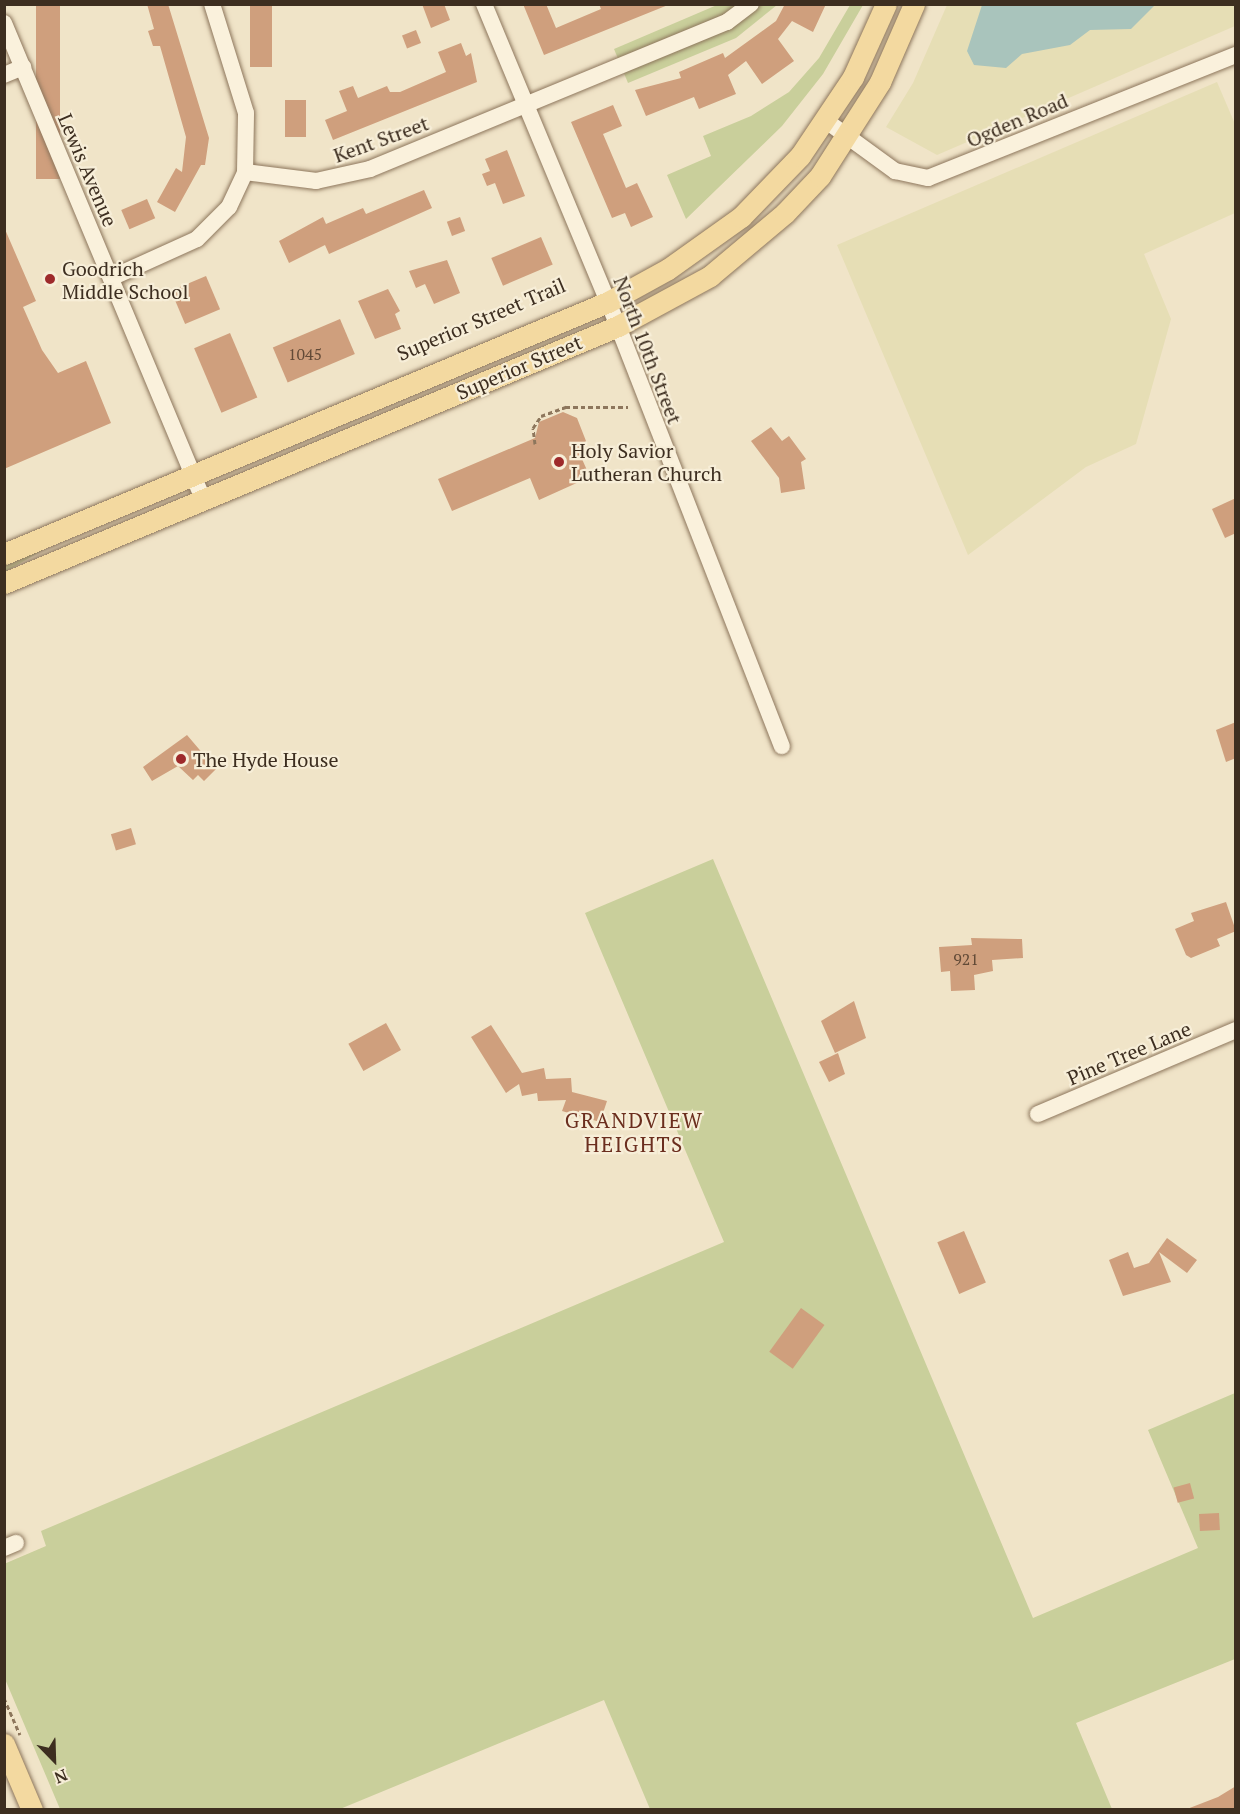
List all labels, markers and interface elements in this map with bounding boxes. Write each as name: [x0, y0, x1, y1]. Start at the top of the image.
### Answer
street label: Ogden Road: [963, 88, 1071, 152]
street label: Lewis Avenue: [53, 110, 123, 230]
street label: Kent Street: [330, 111, 432, 167]
place label: Goodrich Middle School: [62, 256, 188, 303]
marker: Goodrich Middle School: [43, 272, 57, 286]
street label: Superior Street Trail: [393, 273, 569, 365]
street label: North 10th Street: [609, 273, 687, 427]
street label: Superior Street: [453, 330, 585, 404]
house number: 1045: [288, 344, 322, 364]
place label: Holy Savior Lutheran Church: [571, 438, 722, 485]
marker: Holy Savior Lutheran Church: [552, 455, 566, 469]
place label: The Hyde House: [193, 747, 339, 771]
marker: The Hyde House: [174, 752, 188, 766]
house number: 921: [953, 949, 979, 969]
street label: Pine Tree Lane: [1063, 1016, 1195, 1090]
district label: GRANDVIEW HEIGHTS: [565, 1107, 703, 1157]
north arrow: [24, 1730, 84, 1790]
text: N: [51, 1764, 71, 1789]

